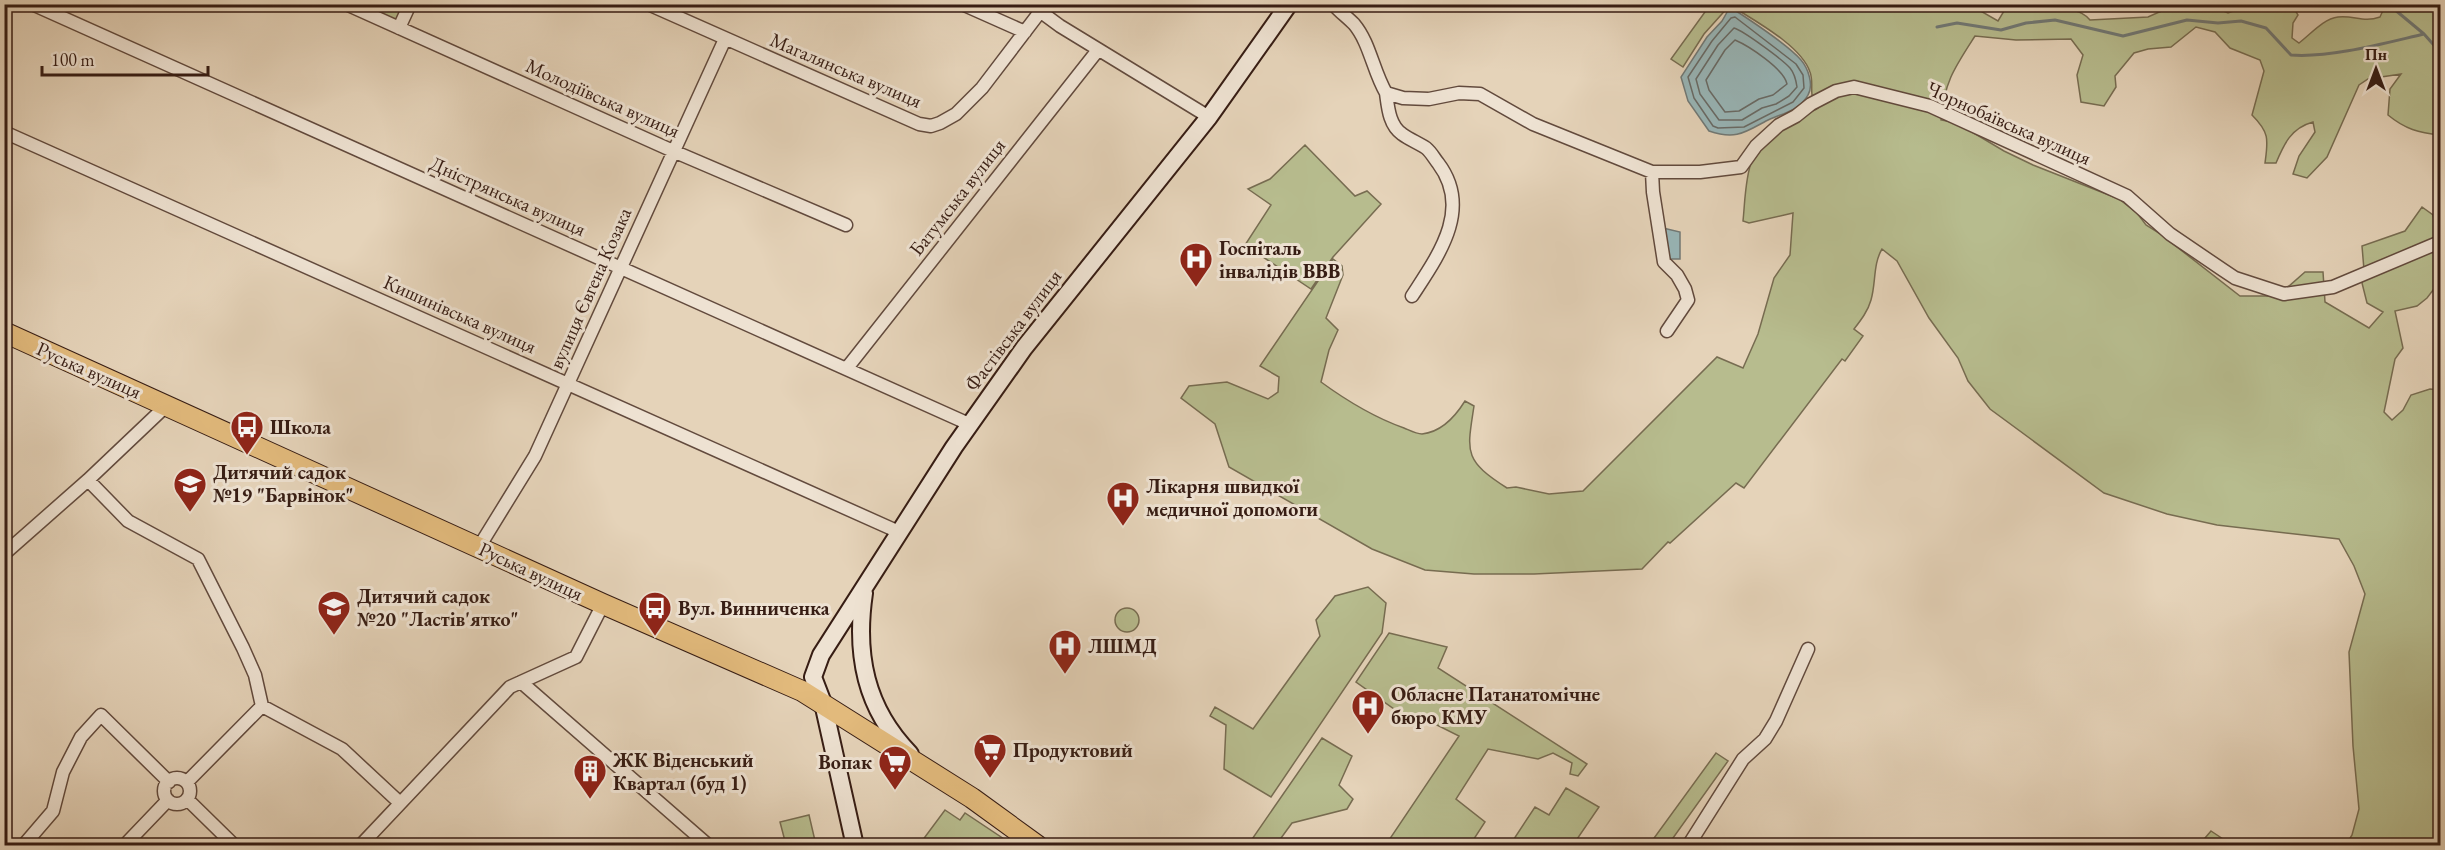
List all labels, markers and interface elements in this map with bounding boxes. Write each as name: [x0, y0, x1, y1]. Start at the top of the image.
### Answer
street label: Магалянська вулиця: [766, 26, 926, 114]
scale bar: [42, 39, 208, 77]
north arrow: [2346, 39, 2406, 99]
text: Пн: [2365, 44, 2387, 65]
text: 100 m: [51, 48, 95, 71]
street label: Молодіївська вулиця: [522, 52, 684, 144]
street label: Чорнобаївська вулиця: [1923, 75, 2095, 171]
street label: Батумська вулиця: [903, 133, 1011, 261]
street label: Дністрянська вулиця: [426, 150, 590, 242]
street label: вулиця Євгена Козака: [543, 203, 637, 373]
place label: Госпіталь інвалідів ВВВ: [1219, 235, 1340, 284]
hospital icon: Госпіталь інвалідів ВВВ: [1178, 241, 1214, 288]
street label: Фастівська вулиця: [959, 264, 1067, 396]
street label: Кишинівська вулиця: [379, 269, 541, 359]
street label: Руська вулиця: [33, 335, 146, 405]
bus stop icon: Школа: [229, 409, 265, 456]
place label: Школа: [270, 414, 331, 440]
place label: Дитячий садок №19 "Барвінок": [213, 459, 353, 508]
school or university icon: Дитячий садок №19 "Барвінок": [172, 466, 208, 513]
place label: Лікарня швидкої медичної допомоги: [1146, 473, 1318, 522]
hospital icon: Лікарня швидкої медичної допомоги: [1105, 480, 1141, 527]
street label: Руська вулиця: [475, 536, 587, 606]
place label: Дитячий садок №20 "Ластів'ятко": [357, 583, 518, 632]
school or university icon: Дитячий садок №20 "Ластів'ятко": [316, 589, 352, 636]
bus stop icon: Вул. Винниченка: [637, 590, 673, 637]
place label: Вул. Винниченка: [678, 595, 830, 621]
hospital icon: ЛШМД: [1047, 628, 1083, 675]
place label: ЛШМД: [1088, 633, 1157, 659]
place label: Обласне Патанатомічне бюро КМУ: [1391, 681, 1600, 730]
hospital icon: Обласне Патанатомічне бюро КМУ: [1350, 688, 1386, 735]
supermarket icon: Продуктовий: [972, 732, 1008, 779]
place label: Продуктовий: [1013, 737, 1133, 763]
supermarket icon: Вопак: [877, 744, 913, 791]
place label: ЖК Віденський Квартал (буд 1): [612, 747, 754, 796]
place label: Вопак: [818, 749, 872, 775]
building icon: ЖК Віденський Квартал (буд 1): [572, 753, 608, 800]

